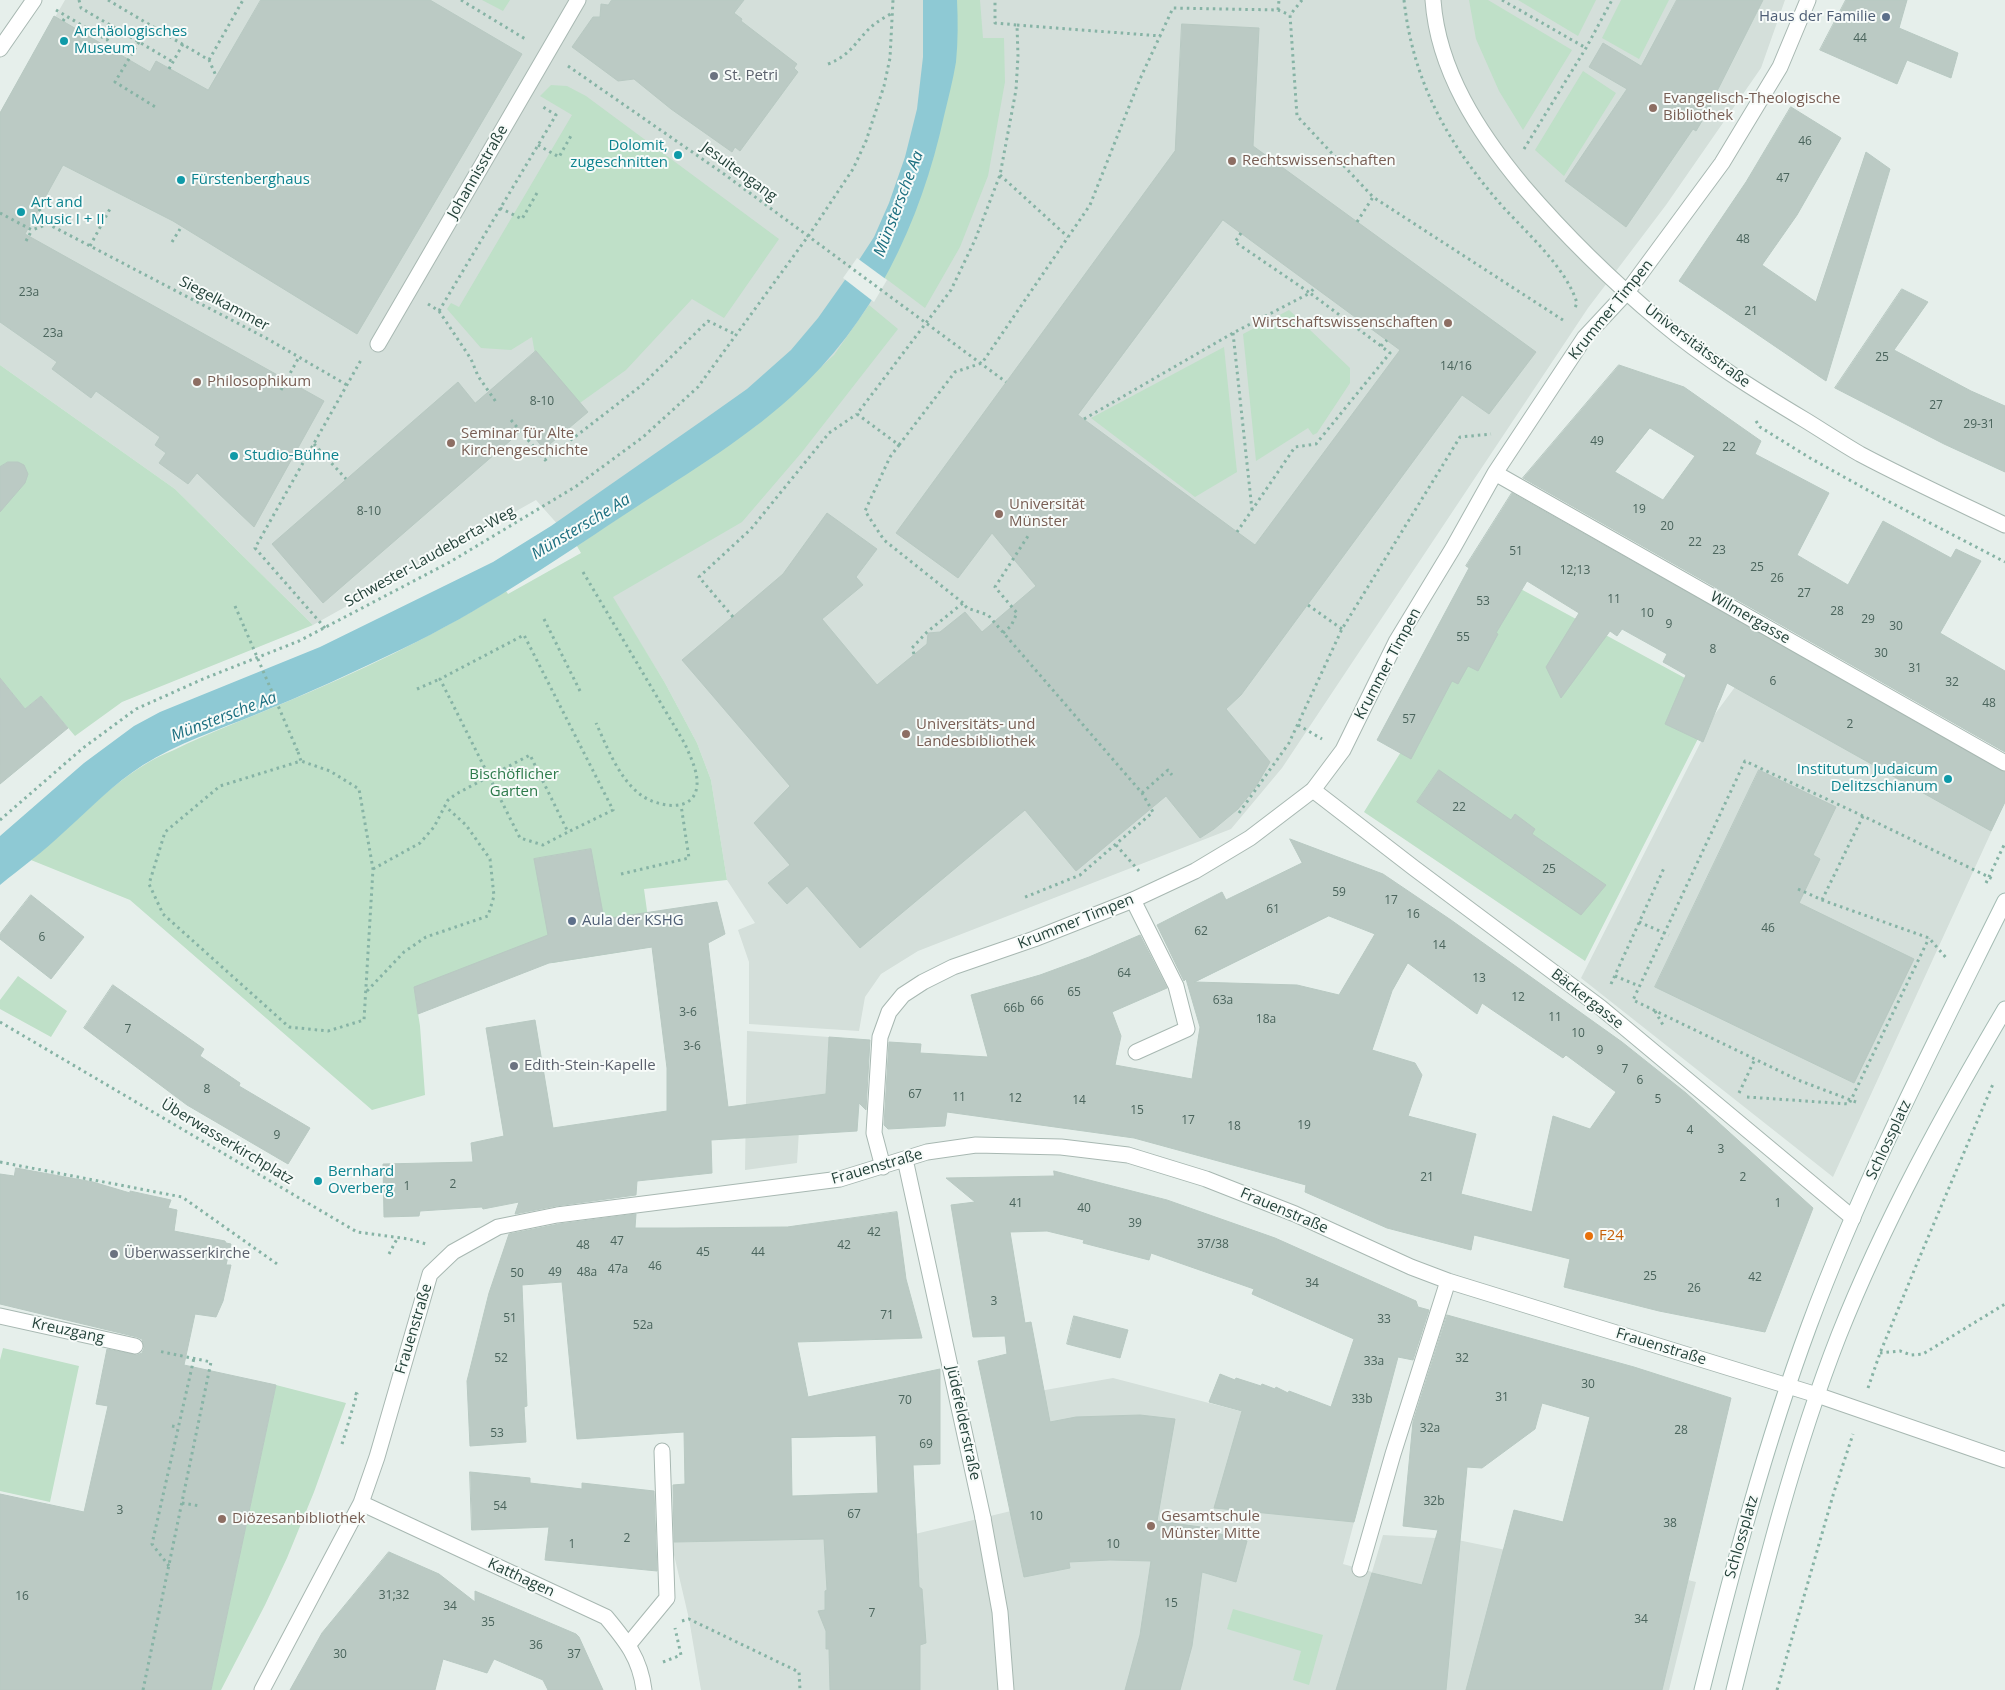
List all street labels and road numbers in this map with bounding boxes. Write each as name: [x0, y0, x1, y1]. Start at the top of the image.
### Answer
street label: Johannisstraße: [444, 122, 512, 222]
street label: Jesuitengang: [698, 138, 780, 206]
street label: Krummer Timpen: [1565, 256, 1657, 364]
street label: Siegelkammer: [176, 273, 272, 335]
street label: Universitätsstraße: [1641, 300, 1753, 392]
street label: Schwester-Laudeberta-Weg: [342, 503, 518, 611]
street label: Wilmergasse: [1707, 588, 1793, 648]
street label: Krummer Timpen: [1351, 605, 1425, 723]
street label: Krummer Timpen: [1015, 891, 1137, 953]
street label: Bäckergasse: [1547, 965, 1627, 1033]
street label: Überwasserkirchplatz: [158, 1095, 296, 1189]
street label: Schlossplatz: [1863, 1098, 1915, 1182]
street label: Frauenstraße: [829, 1145, 925, 1189]
street label: Frauenstraße: [1237, 1184, 1331, 1238]
street label: Frauenstraße: [392, 1282, 436, 1376]
street label: Kreuzgang: [30, 1315, 106, 1347]
street label: Frauenstraße: [1614, 1325, 1708, 1369]
street label: Jüdefelderstraße: [942, 1364, 984, 1482]
street label: Schlossplatz: [1722, 1493, 1762, 1581]
street label: Katthagen: [485, 1555, 557, 1601]

